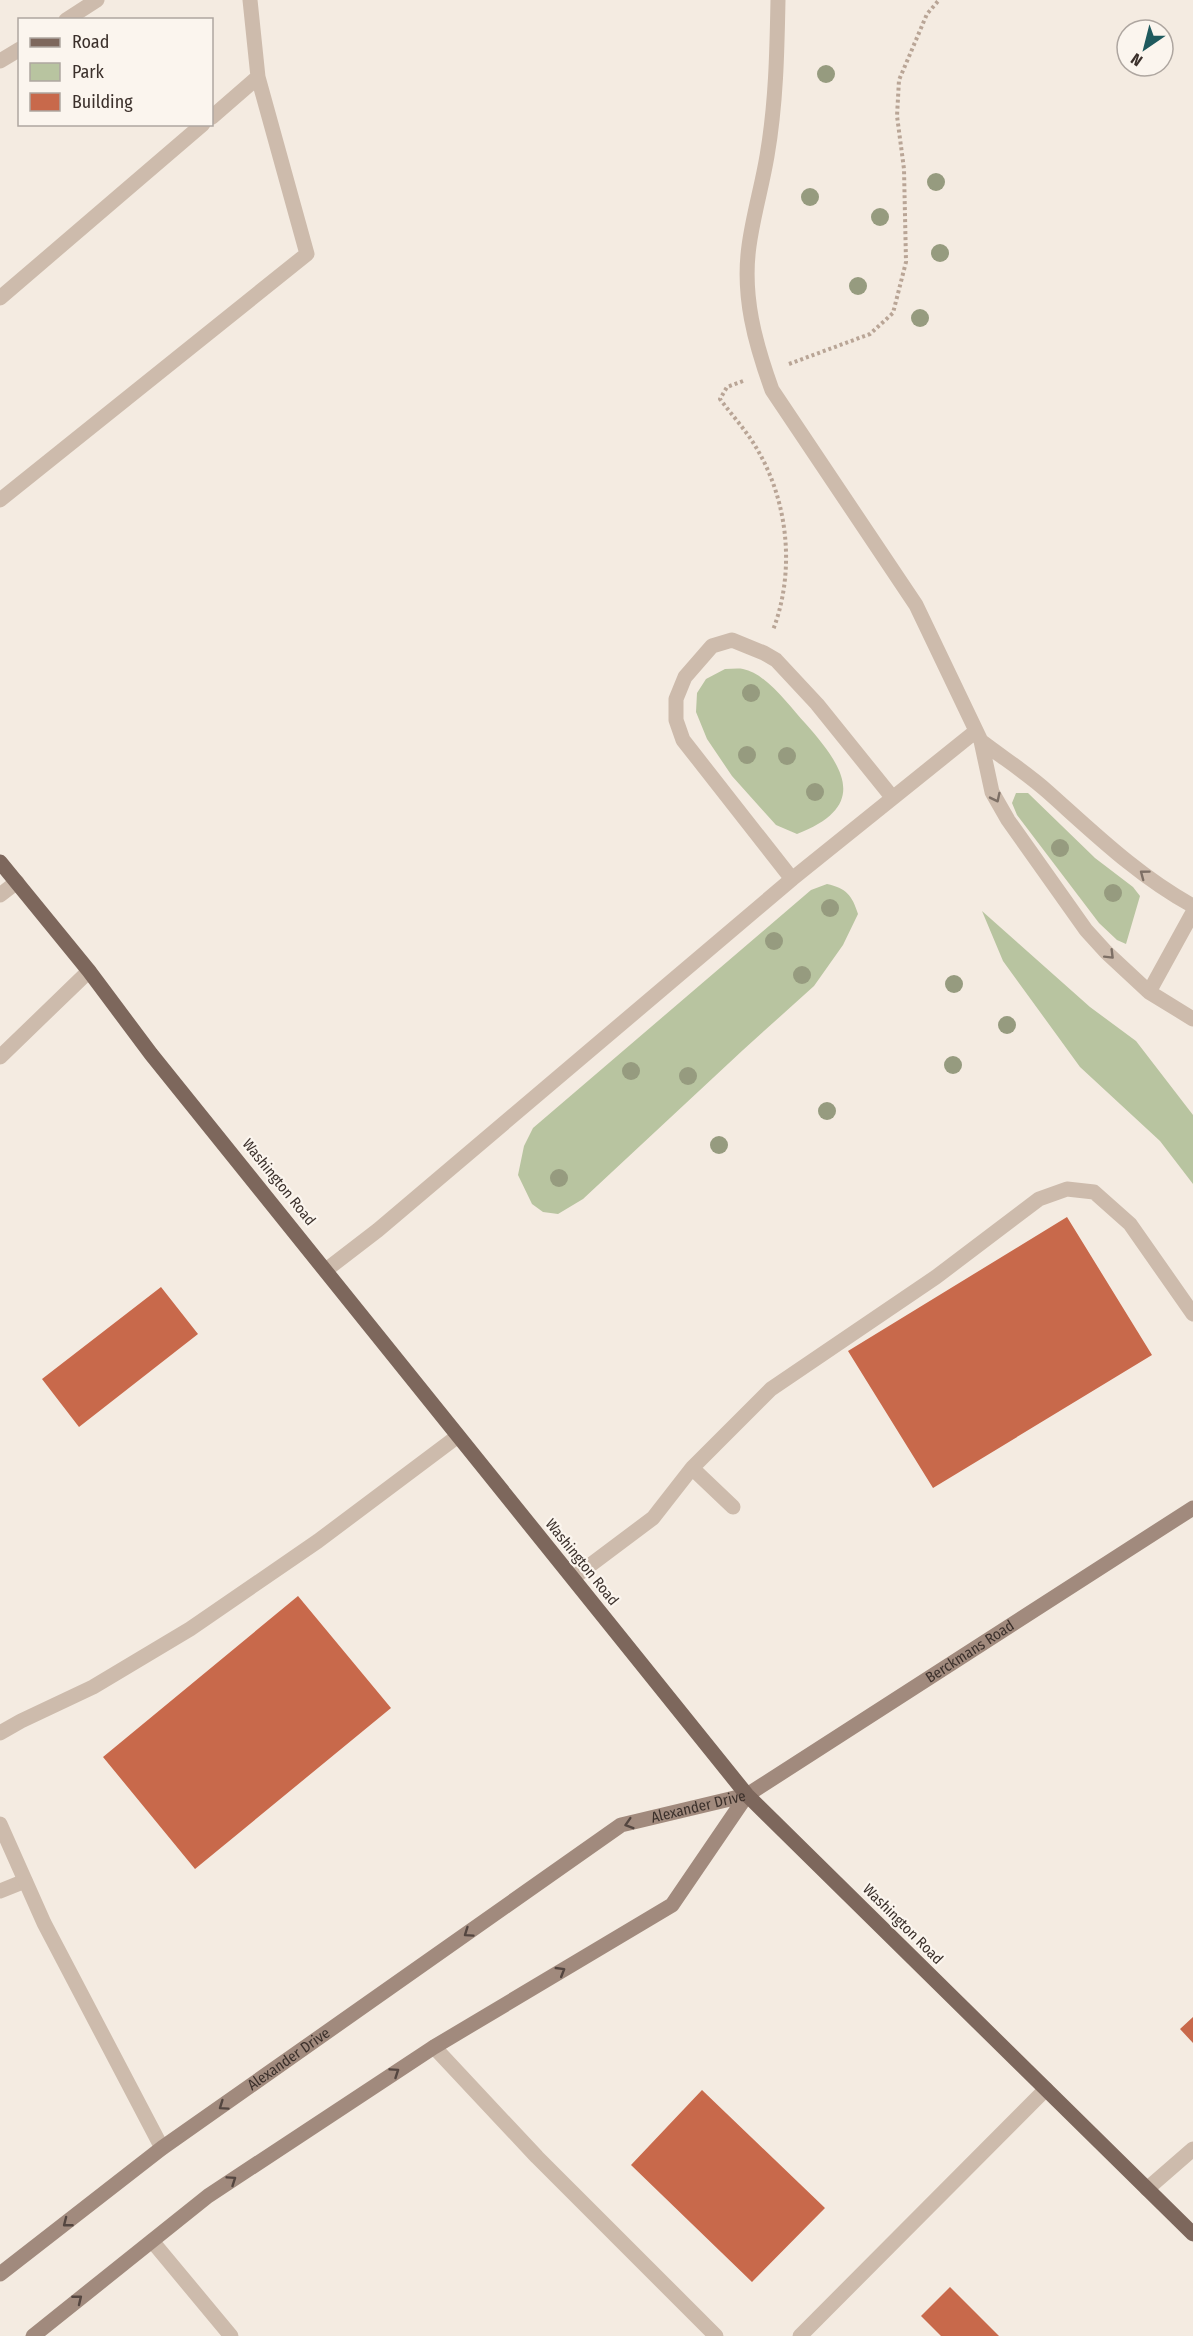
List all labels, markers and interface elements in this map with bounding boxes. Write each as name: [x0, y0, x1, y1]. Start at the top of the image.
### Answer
legend: [18, 18, 213, 126]
north arrow: [1115, 18, 1175, 78]
text: Road: [72, 31, 109, 53]
text: N: [1127, 49, 1146, 70]
text: Park: [72, 61, 105, 83]
text: Building: [72, 91, 133, 113]
one-way arrow: [988, 791, 1000, 802]
one-way arrow: [1140, 870, 1151, 881]
one-way arrow: [1103, 948, 1113, 959]
street label: Washington Road: [239, 1135, 319, 1229]
street label: Washington Road: [542, 1515, 622, 1609]
street label: Berckmans Road: [922, 1617, 1017, 1687]
street label: Alexander Drive: [649, 1787, 747, 1827]
one-way arrow: [624, 1817, 635, 1829]
street label: Washington Road: [859, 1880, 947, 1968]
one-way arrow: [463, 1926, 474, 1937]
one-way arrow: [555, 1966, 565, 1978]
street label: Alexander Drive: [244, 2024, 333, 2094]
one-way arrow: [388, 2068, 399, 2079]
one-way arrow: [218, 2099, 229, 2110]
one-way arrow: [226, 2176, 237, 2187]
one-way arrow: [62, 2215, 73, 2226]
one-way arrow: [72, 2296, 83, 2307]

